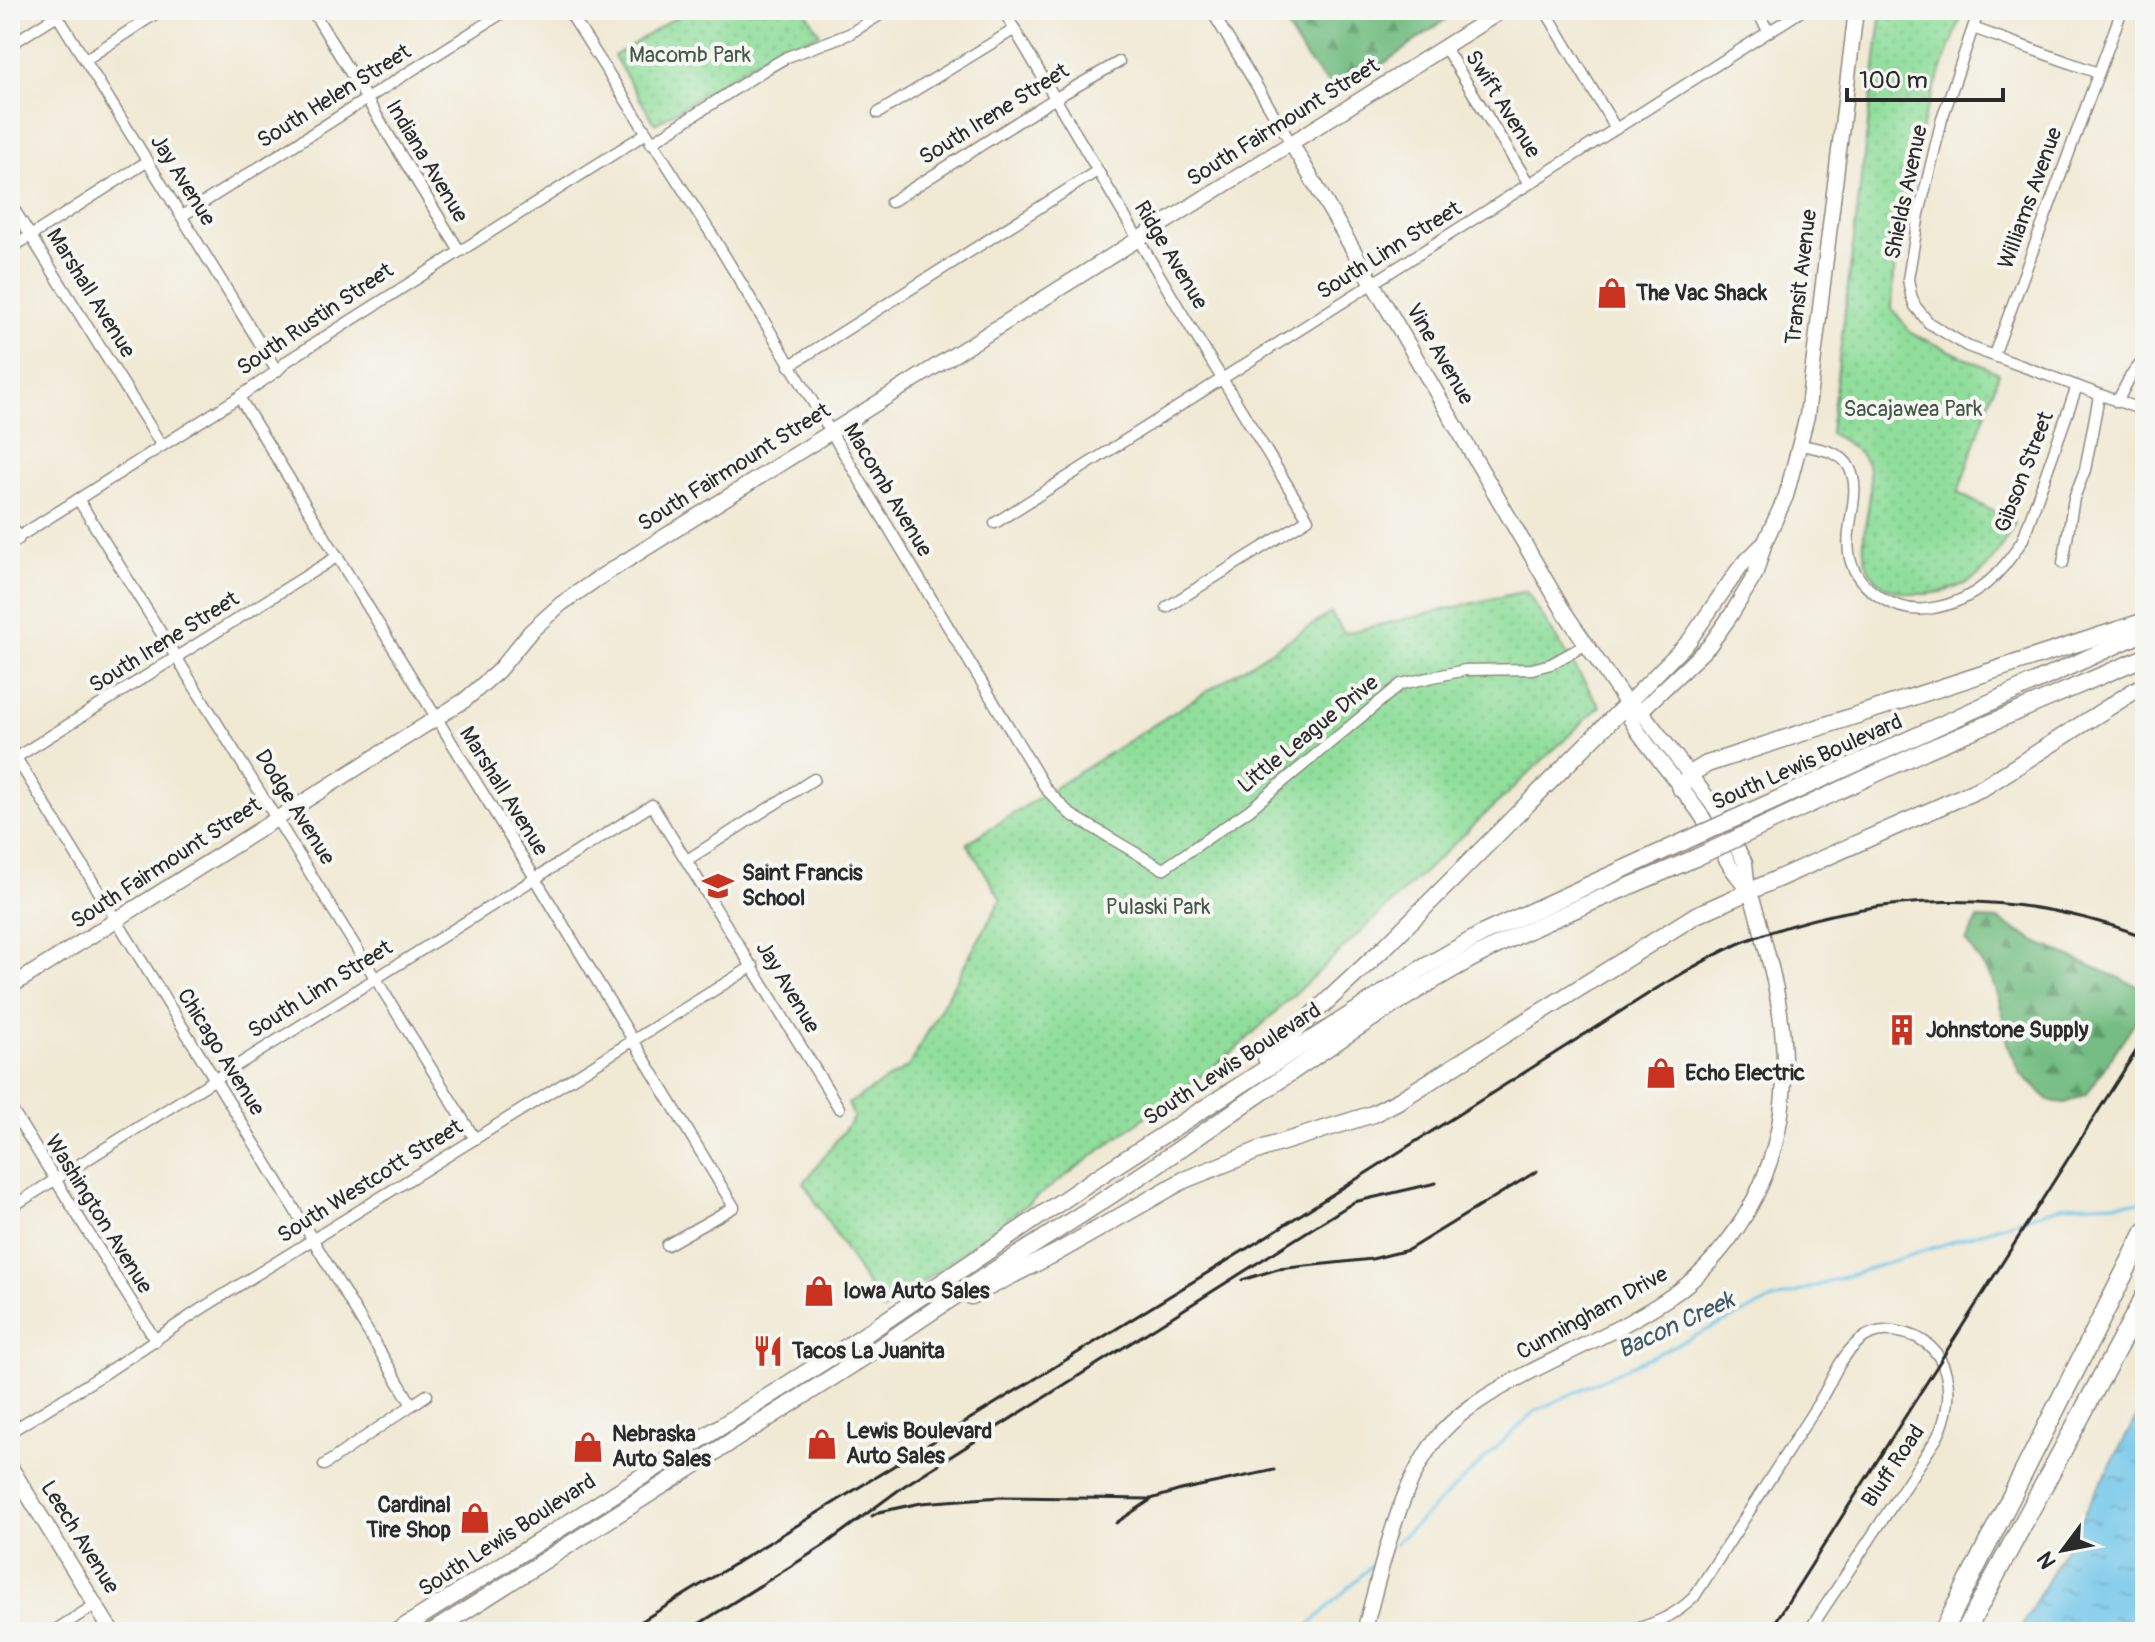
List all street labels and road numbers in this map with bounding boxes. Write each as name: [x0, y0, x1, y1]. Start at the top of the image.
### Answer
street label: South Helen Street: [252, 37, 416, 155]
street label: Swift Avenue: [1459, 45, 1547, 163]
street label: South Fairmount Street: [1182, 51, 1384, 193]
street label: South Irene Street: [914, 57, 1074, 171]
street label: Indiana Avenue: [379, 95, 475, 227]
street label: Shields Avenue: [1878, 122, 1934, 262]
street label: Williams Avenue: [1991, 123, 2069, 273]
street label: Jay Avenue: [144, 129, 222, 231]
street label: South Linn Street: [1312, 194, 1467, 306]
street label: Ridge Avenue: [1128, 196, 1214, 314]
street label: Transit Avenue: [1779, 208, 1823, 346]
street label: Marshall Avenue: [40, 223, 142, 363]
street label: South Rustin Street: [231, 256, 399, 382]
street label: Vine Avenue: [1400, 298, 1480, 410]
street label: South Fairmount Street: [633, 396, 835, 538]
street label: Gibson Street: [1988, 407, 2060, 537]
street label: Macomb Avenue: [837, 418, 939, 562]
street label: South Irene Street: [84, 585, 244, 699]
street label: Little League Drive: [1232, 669, 1384, 799]
street label: South Lewis Boulevard: [1707, 707, 1907, 817]
street label: Marshall Avenue: [453, 721, 555, 861]
street label: Dodge Avenue: [249, 744, 342, 870]
street label: South Fairmount Street: [65, 791, 267, 935]
street label: South Linn Street: [243, 933, 398, 1045]
street label: Jay Avenue: [750, 936, 826, 1038]
street label: Chicago Avenue: [171, 983, 271, 1121]
street label: South Lewis Boulevard: [1138, 996, 1326, 1132]
street label: South Westcott Street: [272, 1113, 468, 1249]
street label: Washington Avenue: [39, 1129, 159, 1299]
street label: Cunningham Drive: [1511, 1260, 1673, 1366]
street label: Bluff Road: [1855, 1419, 1931, 1513]
street label: South Lewis Boulevard: [413, 1467, 601, 1603]
street label: Leech Avenue: [34, 1475, 126, 1599]

